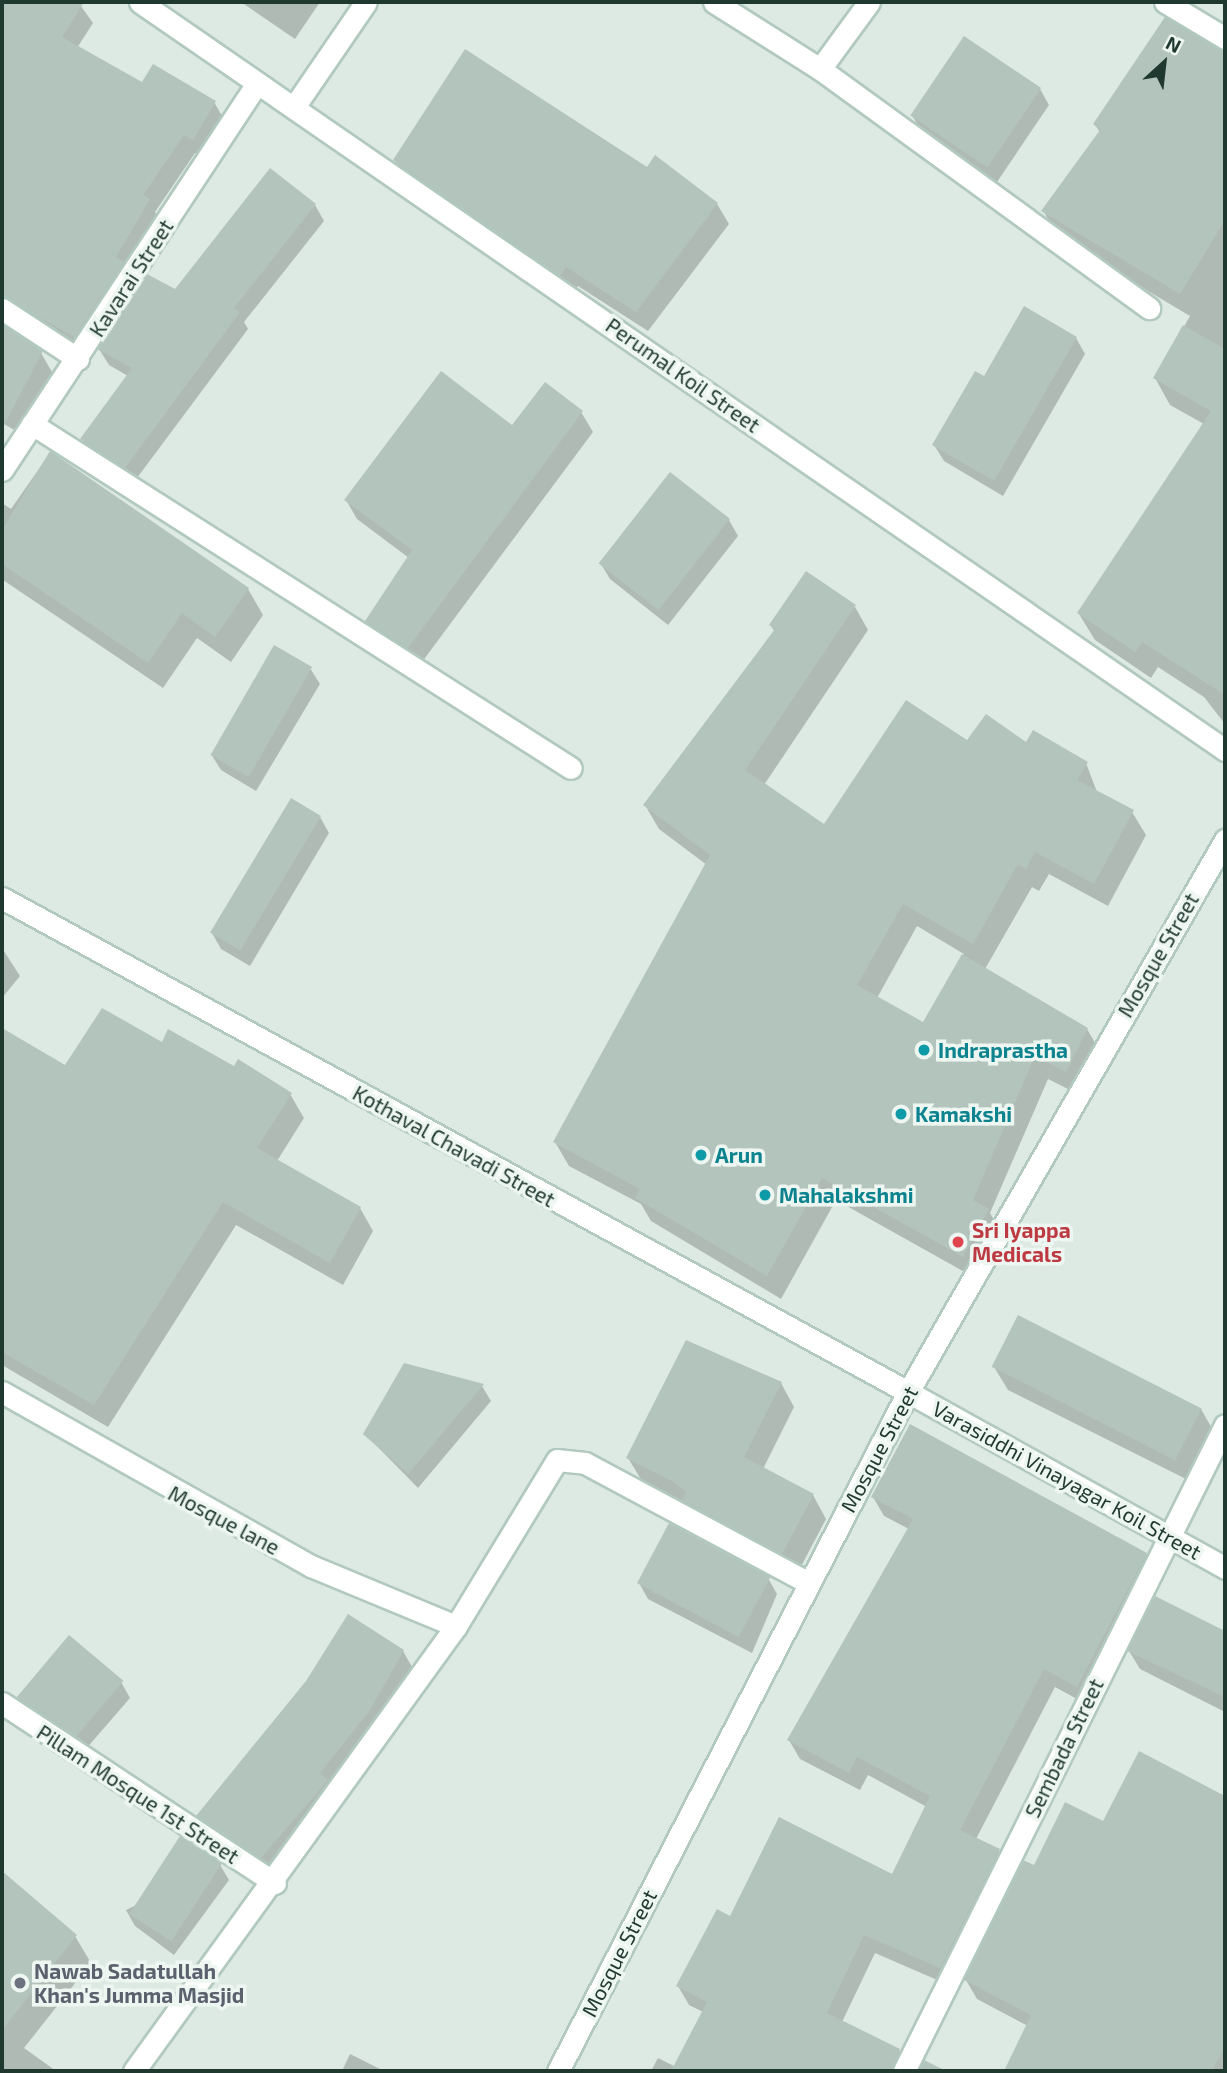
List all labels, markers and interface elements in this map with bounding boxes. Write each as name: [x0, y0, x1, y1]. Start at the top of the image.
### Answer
north arrow: [1129, 28, 1199, 98]
text: N: [1162, 30, 1185, 57]
street label: Kavarai Street: [84, 215, 178, 341]
street label: Perumal Koil Street: [601, 312, 765, 438]
street label: Mosque Street: [1112, 888, 1204, 1022]
place label: Indraprastha: [938, 1037, 1068, 1063]
marker: Indraprastha: [916, 1042, 932, 1058]
street label: Kothaval Chavadi Street: [348, 1080, 560, 1212]
place label: Kamakshi: [915, 1101, 1012, 1127]
marker: Kamakshi: [893, 1106, 909, 1122]
place label: Arun: [715, 1142, 763, 1168]
marker: Arun: [693, 1147, 709, 1163]
place label: Mahalakshmi: [779, 1182, 913, 1208]
marker: Mahalakshmi: [757, 1187, 773, 1203]
place label: Sri Iyappa Medicals: [972, 1217, 1071, 1267]
marker: Sri Iyappa Medicals: [950, 1234, 966, 1250]
street label: Mosque Street: [835, 1382, 923, 1516]
street label: Varasiddhi Vinayagar Koil Street: [928, 1395, 1206, 1565]
street label: Mosque lane: [164, 1480, 284, 1560]
street label: Sembada Street: [1019, 1674, 1109, 1822]
street label: Pillam Mosque 1st Street: [32, 1719, 244, 1869]
street label: Mosque Street: [576, 1885, 662, 2021]
place label: Nawab Sadatullah Khan's Jumma Masjid: [34, 1958, 245, 2008]
marker: Nawab Sadatullah Khan's Jumma Masjid: [12, 1975, 28, 1991]

